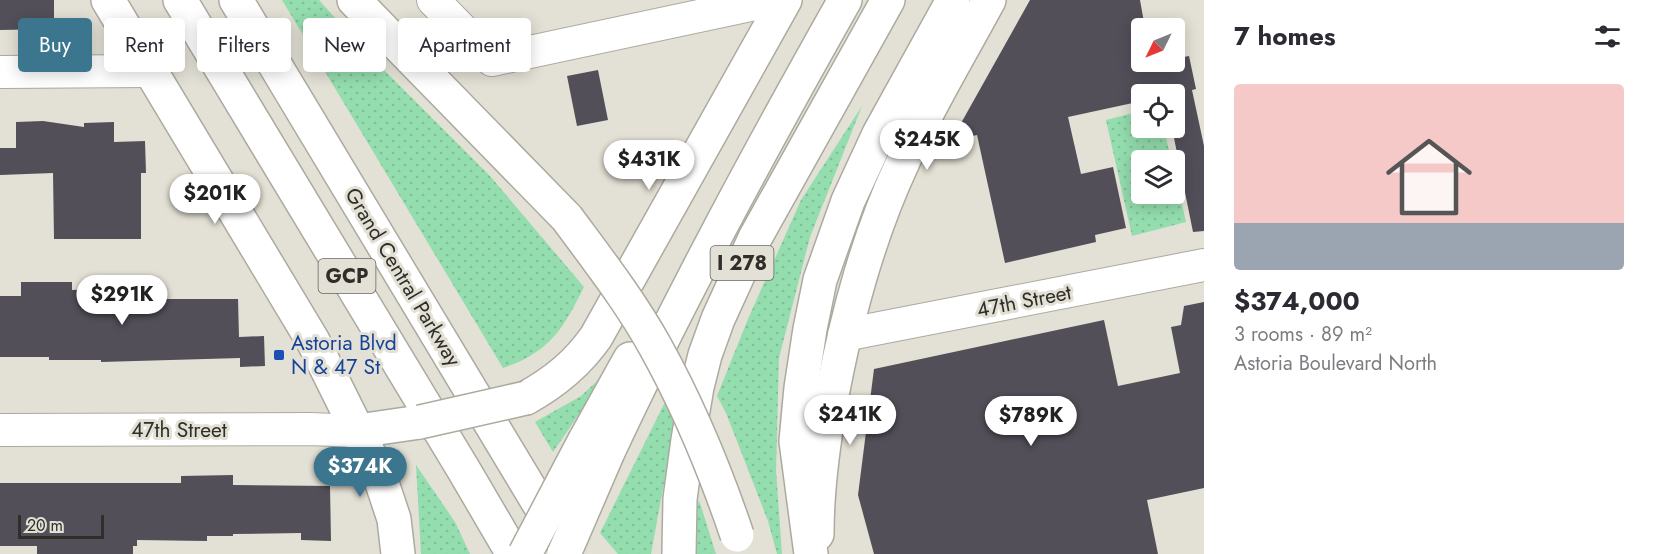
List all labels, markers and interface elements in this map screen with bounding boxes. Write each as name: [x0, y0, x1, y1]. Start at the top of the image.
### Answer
text: 7 homes: [1234, 17, 1336, 55]
chip: Buy: [18, 18, 92, 72]
chip: Rent: [104, 18, 185, 72]
chip: Filters: [197, 18, 291, 72]
chip: New: [303, 18, 386, 72]
chip: Apartment: [398, 18, 531, 72]
north arrow: [1131, 18, 1185, 72]
map controls: [1131, 18, 1185, 204]
icon: filters: [1591, 20, 1624, 53]
button: locate: [1131, 84, 1185, 138]
pin: $245K: [885, 120, 969, 171]
icon: home: [1375, 123, 1483, 231]
text: $245K: [894, 125, 960, 154]
pin: $431K: [607, 140, 691, 191]
text: $431K: [618, 145, 680, 174]
button: layers: [1131, 150, 1185, 204]
pin: $201K: [173, 174, 257, 225]
text: $201K: [184, 179, 246, 208]
street label: Grand Central Parkway: [338, 182, 469, 373]
road number: I 278: [710, 246, 774, 280]
road number: GCP: [318, 259, 376, 293]
pin: $291K: [80, 275, 164, 326]
street label: 47th Street: [974, 277, 1074, 325]
text: $291K: [90, 280, 154, 309]
text: $374,000: [1234, 282, 1360, 320]
text: 3 rooms · 89 m²: [1234, 320, 1372, 349]
place label: Astoria Blvd N & 47 St: [291, 328, 397, 382]
marker: Astoria Blvd N & 47 St: [272, 348, 286, 362]
text: Astoria Boulevard North: [1234, 349, 1437, 378]
pin: $241K: [808, 395, 892, 446]
pin: $789K: [989, 396, 1073, 447]
text: $241K: [818, 400, 882, 429]
text: $789K: [999, 401, 1063, 430]
street label: 47th Street: [131, 415, 227, 445]
pin: $374K: [318, 447, 402, 498]
text: $374K: [328, 452, 392, 481]
scale bar: [18, 512, 104, 540]
text: 20 m: [27, 514, 63, 537]

